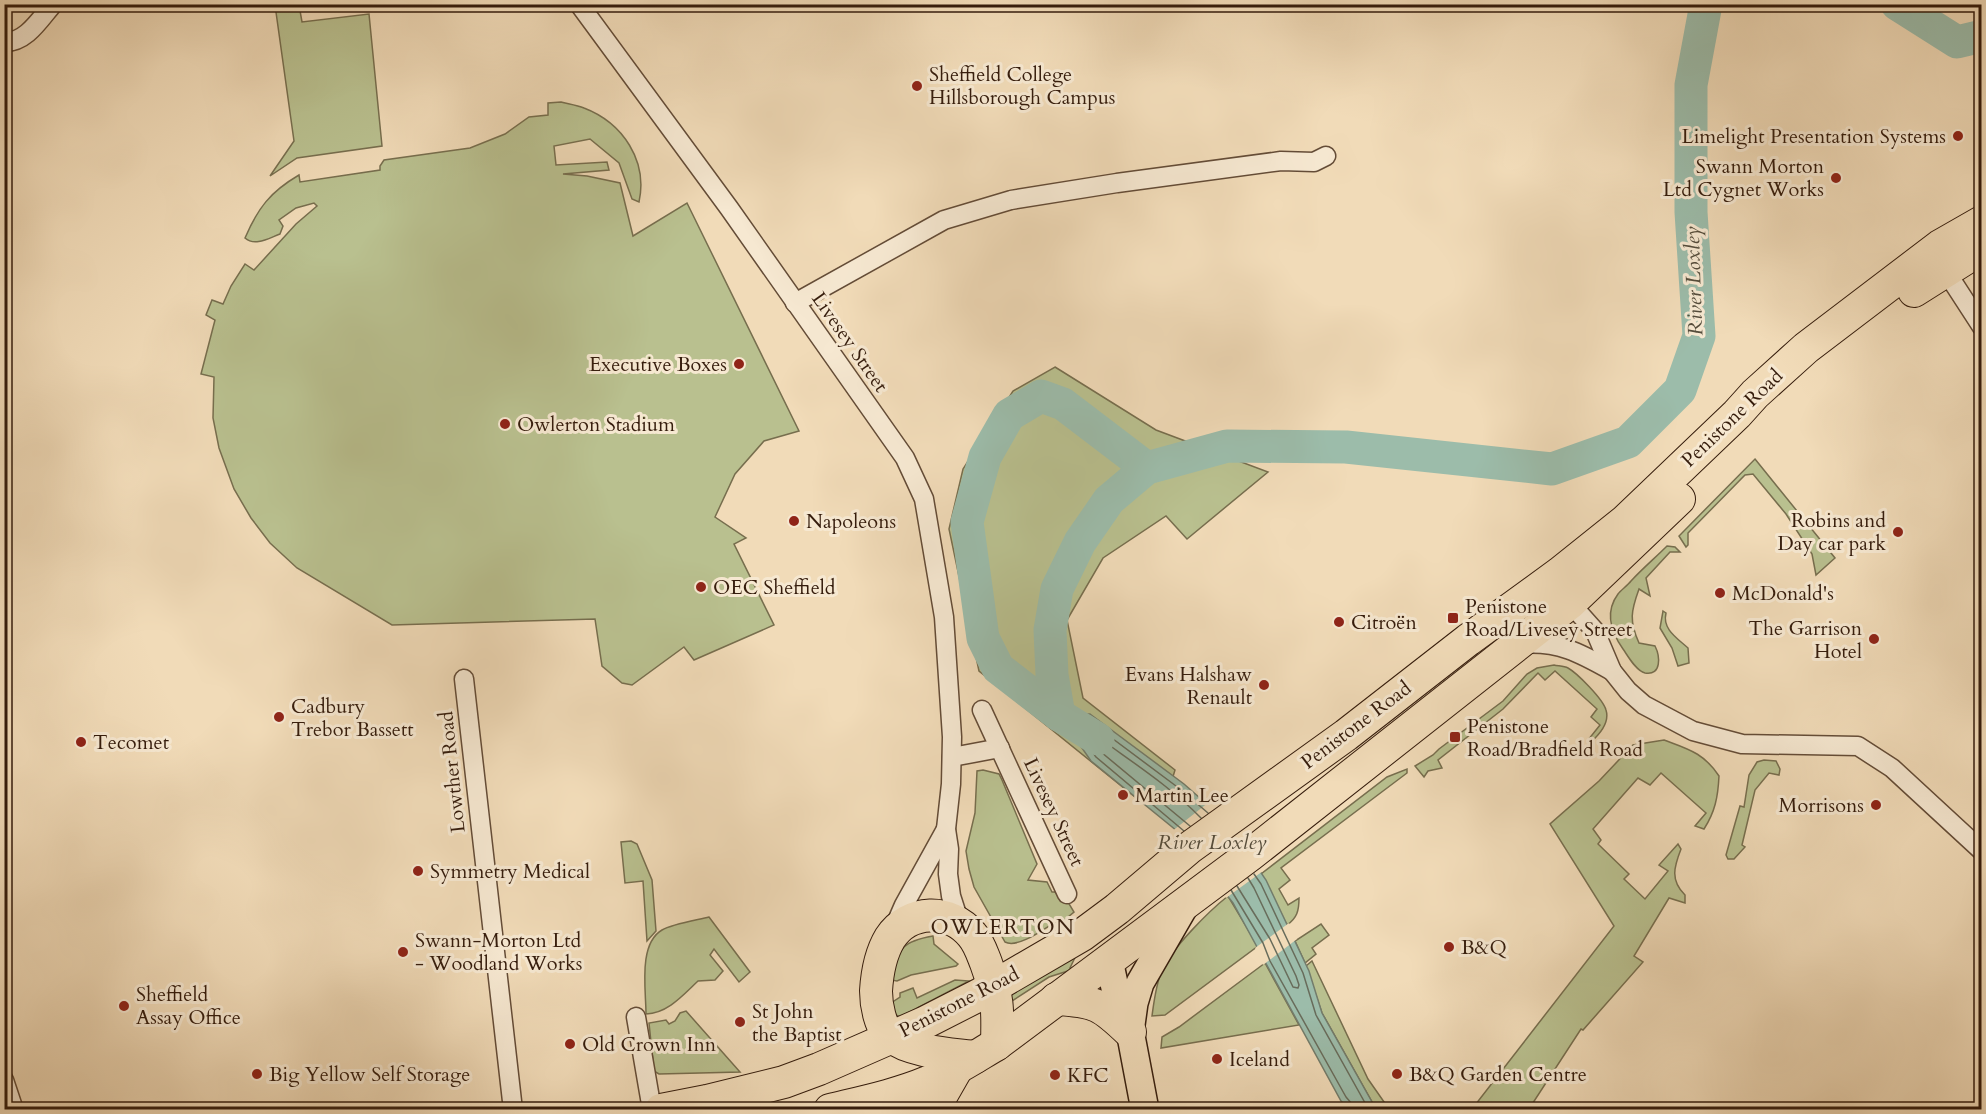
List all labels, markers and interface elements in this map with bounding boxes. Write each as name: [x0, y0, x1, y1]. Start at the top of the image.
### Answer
place label: Sheffield College Hillsborough Campus: [929, 61, 1116, 111]
marker: Sheffield College Hillsborough Campus: [910, 79, 924, 93]
place label: Limelight Presentation Systems: [1682, 123, 1946, 150]
marker: Limelight Presentation Systems: [1951, 129, 1965, 143]
place label: Swann Morton Ltd Cygnet Works: [1663, 153, 1825, 203]
marker: Swann Morton Ltd Cygnet Works: [1829, 171, 1843, 185]
water label: River Loxley: [1678, 226, 1710, 336]
street label: Livesey Street: [805, 286, 895, 398]
place label: Executive Boxes: [589, 351, 727, 378]
marker: Executive Boxes: [732, 357, 746, 371]
street label: Penistone Road: [1675, 362, 1789, 473]
place label: Owlerton Stadium: [517, 411, 675, 438]
marker: Owlerton Stadium: [498, 417, 512, 431]
place label: Robins and Day car park: [1777, 507, 1886, 557]
place label: Napoleons: [806, 508, 896, 535]
marker: Napoleons: [787, 514, 801, 528]
marker: Robins and Day car park: [1891, 525, 1905, 539]
place label: OEC Sheffield: [713, 574, 836, 601]
marker: OEC Sheffield: [694, 580, 708, 594]
place label: McDonald's: [1732, 580, 1834, 607]
marker: McDonald's: [1713, 586, 1727, 600]
place label: Penistone Road/Livesey Street: [1465, 593, 1633, 643]
place label: Citroën: [1351, 609, 1417, 636]
marker: Penistone Road/Livesey Street: [1446, 611, 1460, 625]
marker: Citroën: [1332, 615, 1346, 629]
place label: The Garrison Hotel: [1748, 615, 1863, 665]
marker: The Garrison Hotel: [1867, 632, 1881, 646]
place label: Evans Halshaw Renault: [1125, 661, 1253, 711]
street label: Penistone Road: [1295, 674, 1417, 775]
marker: Evans Halshaw Renault: [1257, 678, 1271, 692]
place label: Cadbury Trebor Bassett: [291, 693, 414, 743]
marker: Cadbury Trebor Bassett: [272, 710, 286, 724]
street label: Lowther Road: [432, 710, 472, 834]
place label: Penistone Road/Bradfield Road: [1467, 713, 1643, 763]
place label: Tecomet: [93, 729, 170, 756]
marker: Penistone Road/Bradfield Road: [1448, 730, 1462, 744]
marker: Tecomet: [74, 735, 88, 749]
street label: Livesey Street: [1017, 753, 1091, 871]
place label: Martin Lee: [1135, 782, 1229, 809]
marker: Martin Lee: [1116, 788, 1130, 802]
place label: Morrisons: [1779, 792, 1864, 819]
marker: Morrisons: [1869, 798, 1883, 812]
water label: River Loxley: [1157, 828, 1267, 857]
place label: Symmetry Medical: [430, 858, 590, 885]
marker: Symmetry Medical: [411, 864, 425, 878]
district label: OWLERTON: [930, 913, 1076, 942]
place label: Swann-Morton Ltd - Woodland Works: [415, 927, 582, 977]
place label: B&Q: [1461, 934, 1507, 961]
marker: B&Q: [1442, 940, 1456, 954]
marker: Swann-Morton Ltd - Woodland Works: [396, 945, 410, 959]
street label: Penistone Road: [894, 960, 1024, 1044]
place label: Sheffield Assay Office: [136, 981, 241, 1031]
place label: St John the Baptist: [752, 998, 842, 1048]
marker: Sheffield Assay Office: [117, 999, 131, 1013]
marker: St John the Baptist: [733, 1015, 747, 1029]
place label: Old Crown Inn: [582, 1031, 717, 1058]
marker: Old Crown Inn: [563, 1037, 577, 1051]
place label: Iceland: [1229, 1046, 1290, 1073]
marker: Iceland: [1210, 1052, 1224, 1066]
place label: Big Yellow Self Storage: [269, 1061, 470, 1088]
place label: B&Q Garden Centre: [1409, 1061, 1587, 1088]
place label: KFC: [1067, 1062, 1109, 1089]
marker: Big Yellow Self Storage: [250, 1067, 264, 1081]
marker: B&Q Garden Centre: [1390, 1067, 1404, 1081]
marker: KFC: [1048, 1068, 1062, 1082]

